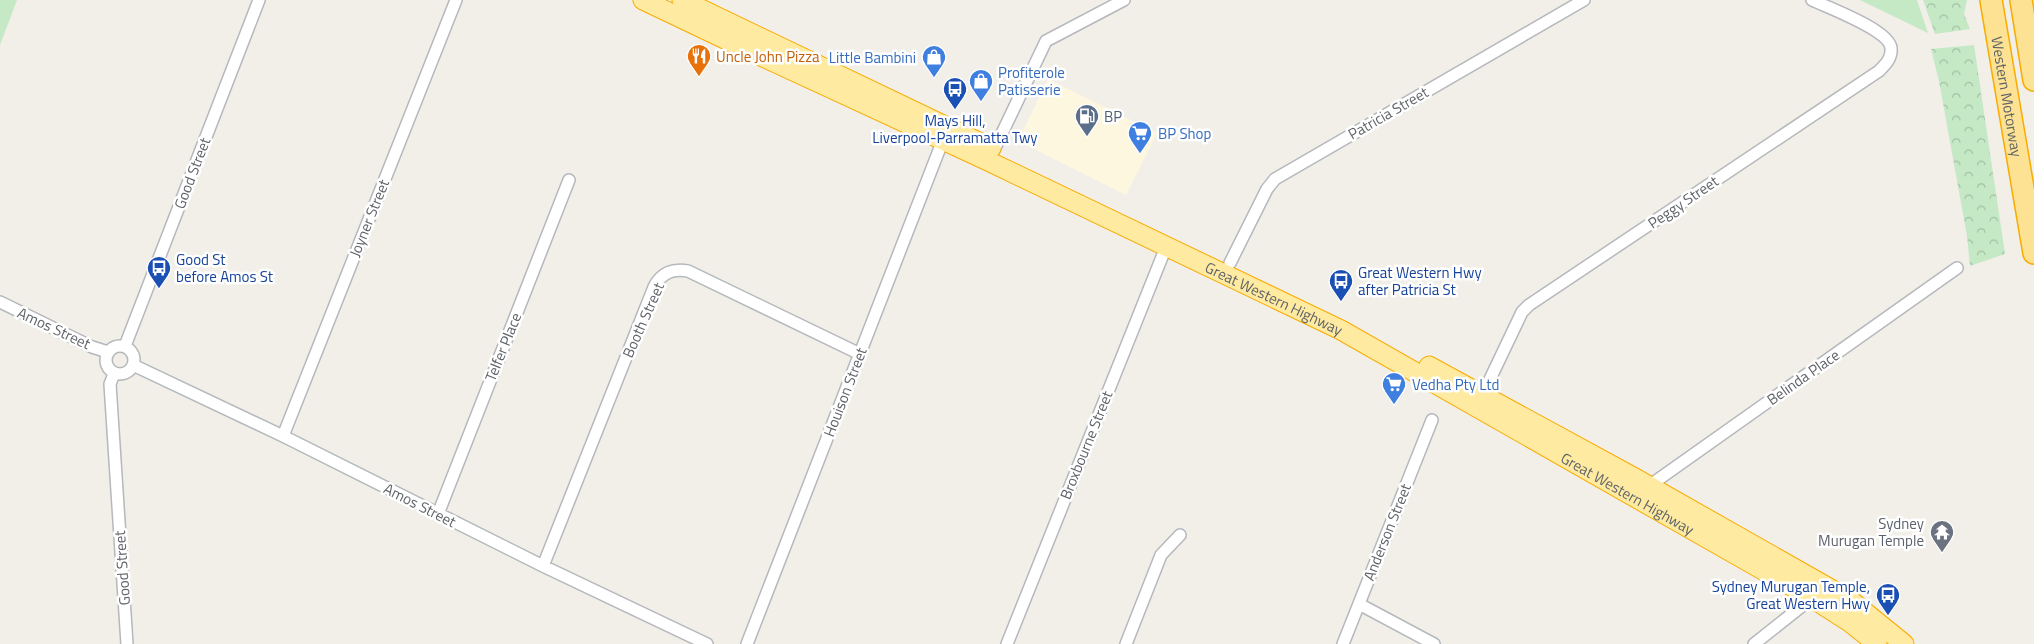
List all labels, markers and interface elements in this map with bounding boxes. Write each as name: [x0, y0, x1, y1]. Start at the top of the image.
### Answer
street label: Western Motorway: [1986, 35, 2029, 159]
restaurant icon: Uncle John Pizza: [686, 43, 712, 77]
shop icon: Little Bambini: [921, 44, 947, 78]
place label: Uncle John Pizza: [716, 45, 820, 68]
place label: Little Bambini: [829, 46, 916, 69]
place label: Profiterole Patisserie: [998, 61, 1065, 101]
shop icon: Profiterole Patisserie: [968, 68, 994, 102]
bus stop icon: Mays Hill, Liverpool-Parramatta Twy: [942, 76, 968, 110]
street label: Patricia Street: [1344, 80, 1433, 145]
fuel station icon: BP: [1074, 103, 1100, 137]
place label: BP: [1104, 105, 1122, 128]
place label: Mays Hill, Liverpool-Parramatta Twy: [872, 109, 1038, 149]
supermarket icon: BP Shop: [1127, 120, 1153, 154]
place label: BP Shop: [1158, 122, 1212, 145]
street label: Good Street: [168, 133, 216, 212]
street label: Peggy Street: [1643, 169, 1724, 234]
street label: Joyner Street: [343, 175, 395, 260]
place label: Good St before Amos St: [176, 248, 274, 288]
bus stop icon: Good St before Amos St: [146, 255, 172, 289]
street label: Great Western Highway: [1201, 255, 1347, 341]
place label: Great Western Hwy after Patricia St: [1358, 261, 1482, 301]
bus stop icon: Great Western Hwy after Patricia St: [1328, 268, 1354, 302]
street label: Booth Street: [616, 278, 670, 361]
street label: Amos Street: [14, 301, 95, 355]
street label: Telfer Place: [479, 309, 527, 385]
street label: Houison Street: [817, 343, 873, 440]
street label: Belinda Place: [1762, 343, 1844, 411]
supermarket icon: Vedha Pty Ltd: [1381, 371, 1407, 405]
place label: Vedha Pty Ltd: [1412, 373, 1499, 396]
street label: Broxbourne Street: [1054, 387, 1119, 503]
street label: Great Western Highway: [1557, 446, 1699, 540]
street label: Amos Street: [380, 477, 461, 533]
street label: Anderson Street: [1357, 479, 1417, 584]
place label: Sydney Murugan Temple: [1818, 512, 1924, 552]
temple icon: Sydney Murugan Temple: [1929, 519, 1955, 553]
street label: Good Street: [108, 529, 136, 606]
place label: Sydney Murugan Temple, Great Western Hwy: [1712, 575, 1870, 615]
bus stop icon: Sydney Murugan Temple, Great Western Hwy: [1875, 582, 1901, 616]

